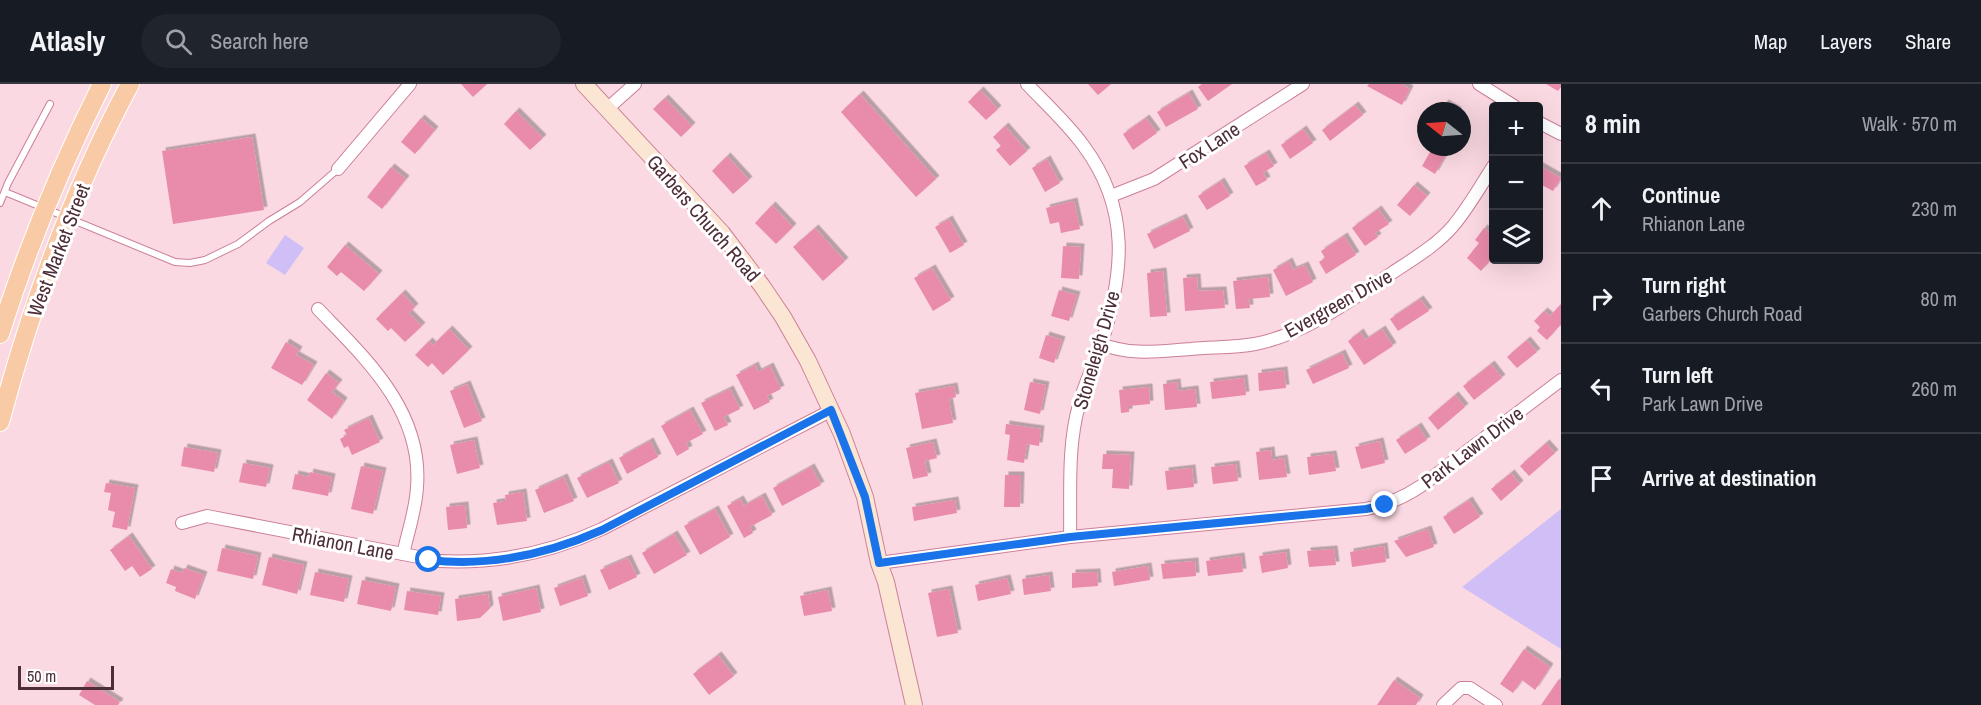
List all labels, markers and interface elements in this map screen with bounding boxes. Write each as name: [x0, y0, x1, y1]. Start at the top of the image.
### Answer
search box: [141, 14, 561, 68]
text: Atlasly: [30, 22, 105, 60]
icon: search: [162, 25, 195, 58]
text: Search here: [210, 26, 309, 56]
text: Map: [1754, 27, 1787, 56]
text: Layers: [1820, 27, 1872, 56]
text: Share: [1905, 27, 1951, 56]
north arrow: [1417, 102, 1471, 156]
map controls: [1489, 102, 1543, 264]
button: +: [1489, 102, 1543, 156]
text: 8 min: [1585, 106, 1641, 141]
text: Walk · 570 m: [1862, 110, 1957, 137]
street label: Fox Lane: [1173, 115, 1245, 175]
street label: Garbers Church Road: [641, 149, 767, 287]
button: −: [1489, 156, 1543, 210]
street label: West Market Street: [20, 179, 96, 320]
text: Continue: [1642, 180, 1720, 210]
icon: ahead: [1585, 192, 1618, 225]
text: 230 m: [1911, 195, 1957, 222]
button: layers: [1489, 210, 1543, 264]
text: Rhianon Lane: [1642, 210, 1745, 237]
street label: Evergreen Drive: [1279, 262, 1397, 344]
text: Turn right: [1642, 270, 1726, 300]
icon: right: [1585, 282, 1618, 315]
text: 80 m: [1921, 285, 1957, 312]
street label: Stoneleigh Drive: [1066, 288, 1126, 412]
text: Garbers Church Road: [1642, 300, 1802, 327]
text: Turn left: [1642, 360, 1713, 390]
icon: left: [1585, 372, 1618, 405]
text: 260 m: [1911, 375, 1957, 402]
text: Park Lawn Drive: [1642, 390, 1763, 417]
street label: Park Lawn Drive: [1415, 400, 1529, 494]
icon: arrive: [1585, 462, 1618, 495]
text: Arrive at destination: [1642, 463, 1816, 493]
route end: [1371, 491, 1397, 517]
street label: Rhianon Lane: [290, 520, 396, 566]
route start: [415, 546, 441, 572]
scale bar: [18, 663, 114, 690]
text: 50 m: [27, 665, 56, 687]

